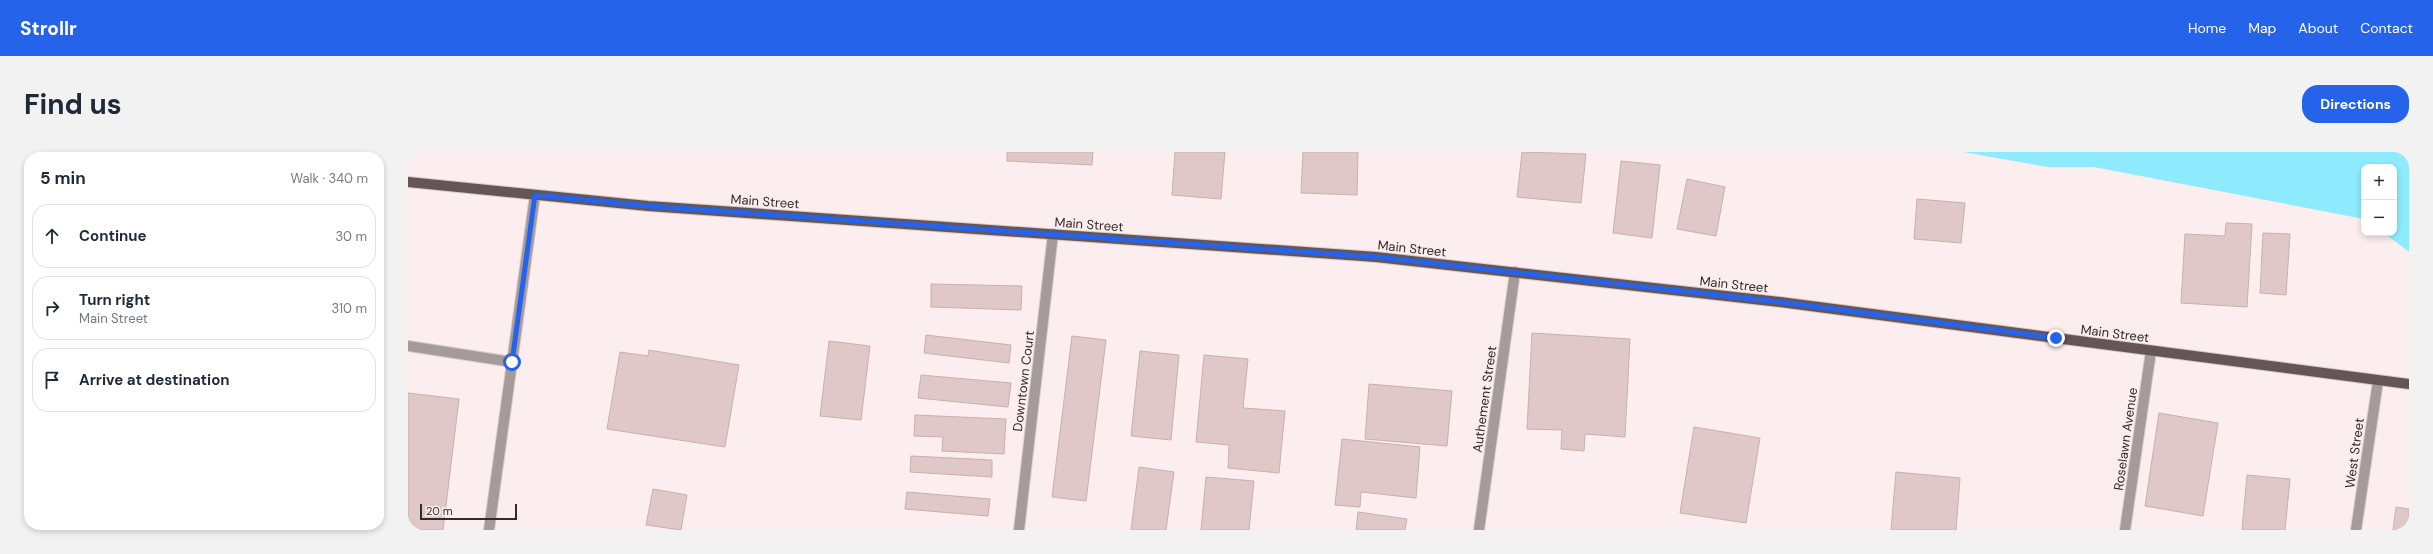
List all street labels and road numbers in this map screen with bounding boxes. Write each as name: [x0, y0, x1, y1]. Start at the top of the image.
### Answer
street label: Main Street: [730, 191, 800, 212]
street label: Main Street: [1054, 214, 1124, 235]
street label: Main Street: [1377, 236, 1447, 261]
street label: Main Street: [1699, 272, 1769, 297]
street label: Main Street: [2080, 321, 2150, 346]
street label: Downtown Court: [1009, 330, 1038, 432]
street label: Authement Street: [1469, 345, 1500, 454]
street label: Roselawn Avenue: [2110, 386, 2141, 492]
street label: West Street: [2341, 417, 2368, 489]

